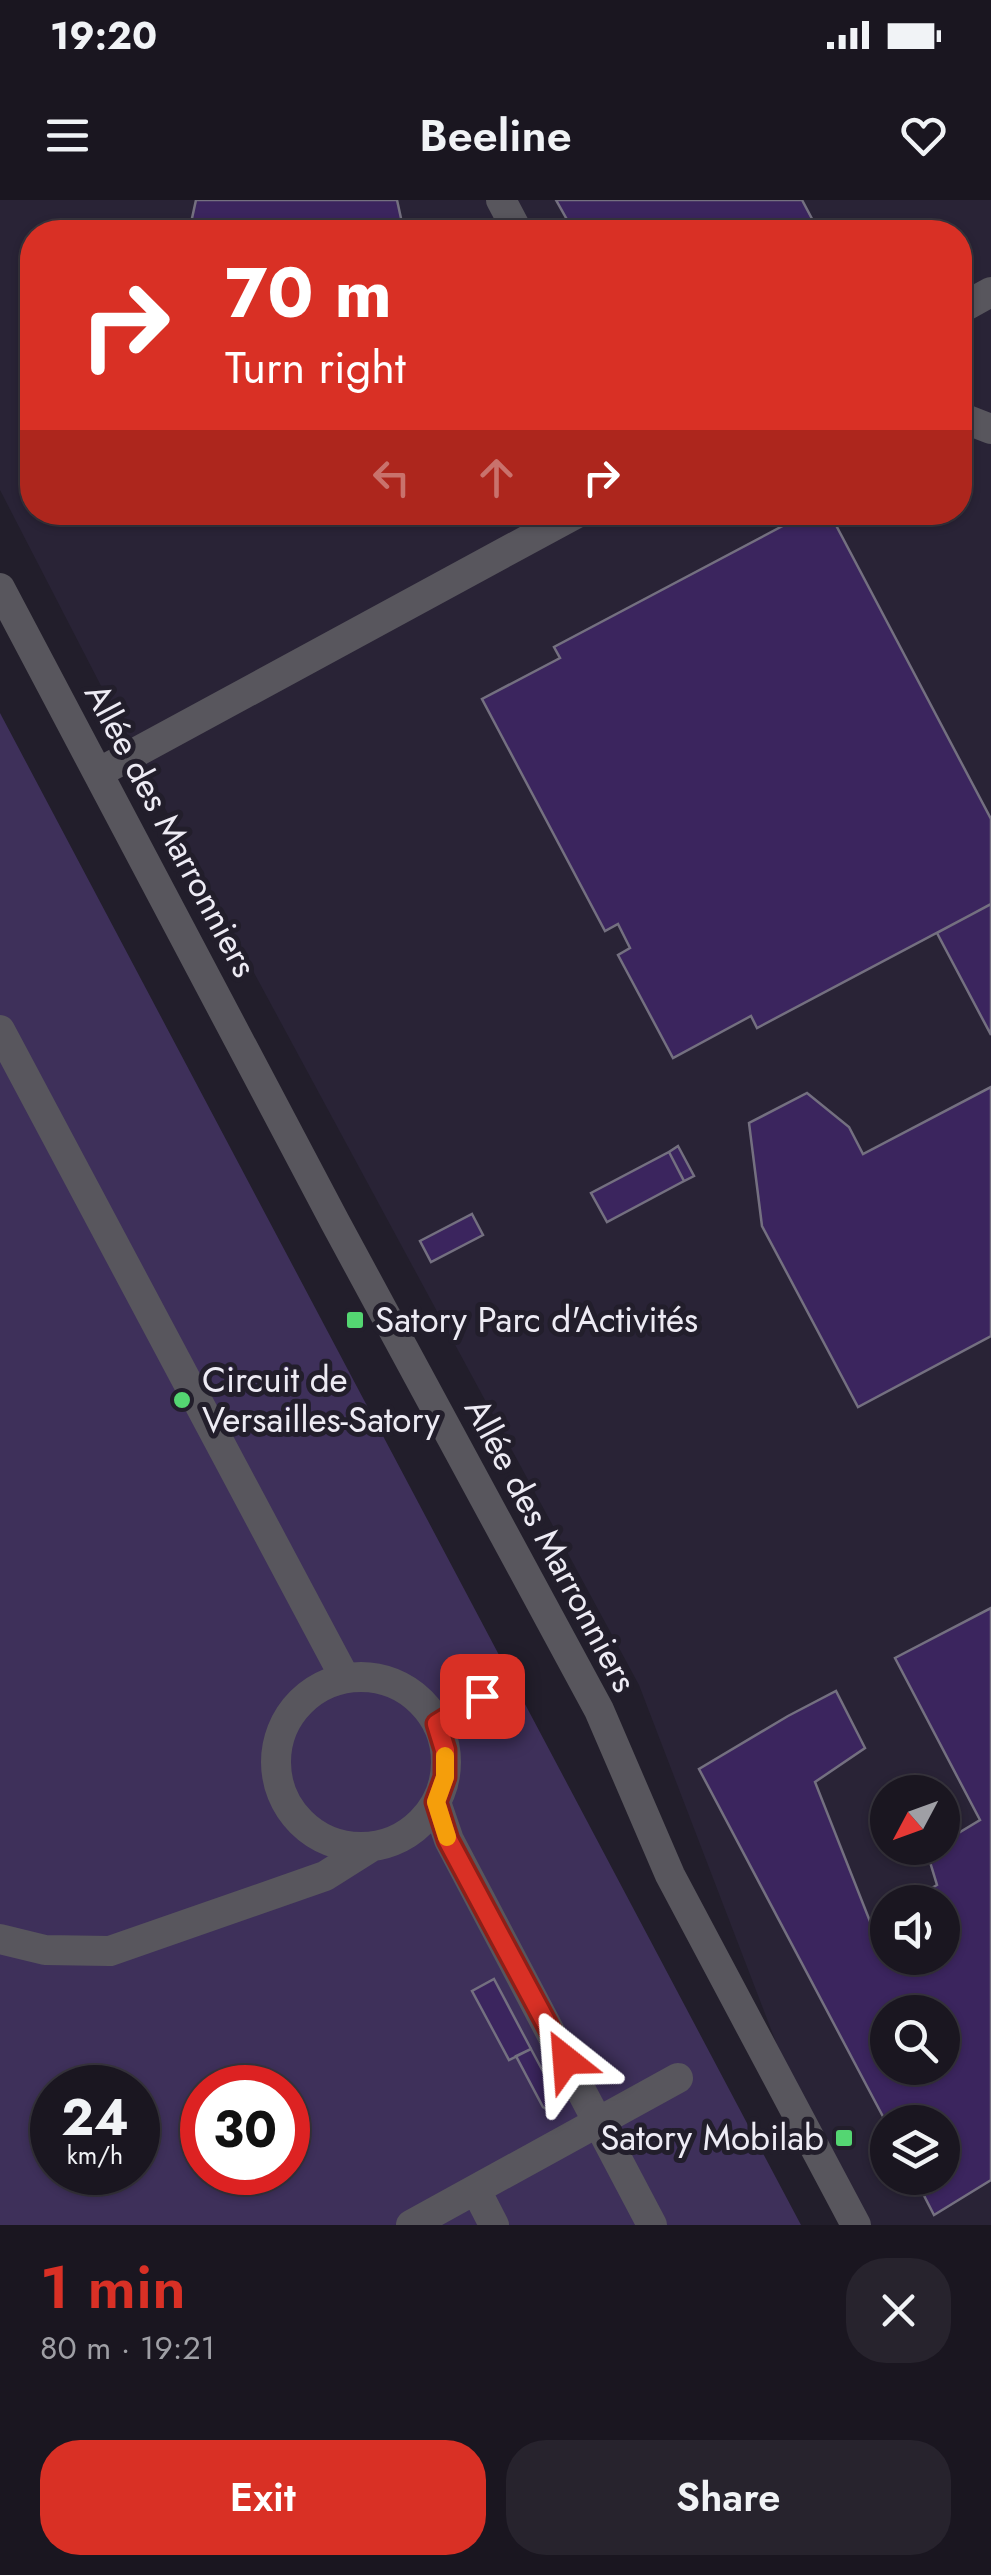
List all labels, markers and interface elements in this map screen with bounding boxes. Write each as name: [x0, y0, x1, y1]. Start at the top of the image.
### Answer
text: 19:20: [50, 8, 157, 63]
text: Beeline: [419, 103, 572, 168]
icon: menu: [40, 108, 95, 163]
icon: heart: [896, 108, 951, 163]
text: 70 m: [225, 242, 392, 343]
icon: right: [60, 260, 190, 390]
text: Turn right: [225, 335, 406, 400]
icon: left: [364, 450, 419, 505]
icon: ahead: [469, 450, 524, 505]
icon: right: [574, 450, 629, 505]
street label: Allée des Marronniers: [72, 674, 270, 986]
place label: Satory Parc d'Activités: [375, 1295, 698, 1345]
marker: Satory Parc d'Activités: [344, 1309, 366, 1331]
place label: Circuit de Versailles-Satory: [202, 1355, 441, 1445]
marker: Circuit de Versailles-Satory: [171, 1389, 193, 1411]
street label: Allée des Marronniers: [452, 1389, 650, 1701]
pin: [440, 1654, 525, 1739]
icon: arrive: [455, 1669, 510, 1724]
north arrow: [870, 1775, 960, 1865]
map controls: [870, 1775, 960, 2195]
button: sound: [870, 1885, 960, 1975]
button: search: [870, 1995, 960, 2085]
position arrow: [514, 2008, 618, 2112]
speed limit sign: 30: [180, 2065, 310, 2195]
text: 24: [61, 2081, 129, 2154]
button: layers: [870, 2105, 960, 2195]
place label: Satory Mobilab: [600, 2113, 824, 2163]
marker: Satory Mobilab: [833, 2127, 855, 2149]
text: km/h: [67, 2137, 123, 2173]
text: 1 min: [40, 2244, 186, 2331]
button: close: [846, 2258, 951, 2363]
text: 80 m · 19:21: [40, 2325, 215, 2371]
button: Exit: [40, 2440, 486, 2555]
button: Share: [506, 2440, 951, 2555]

